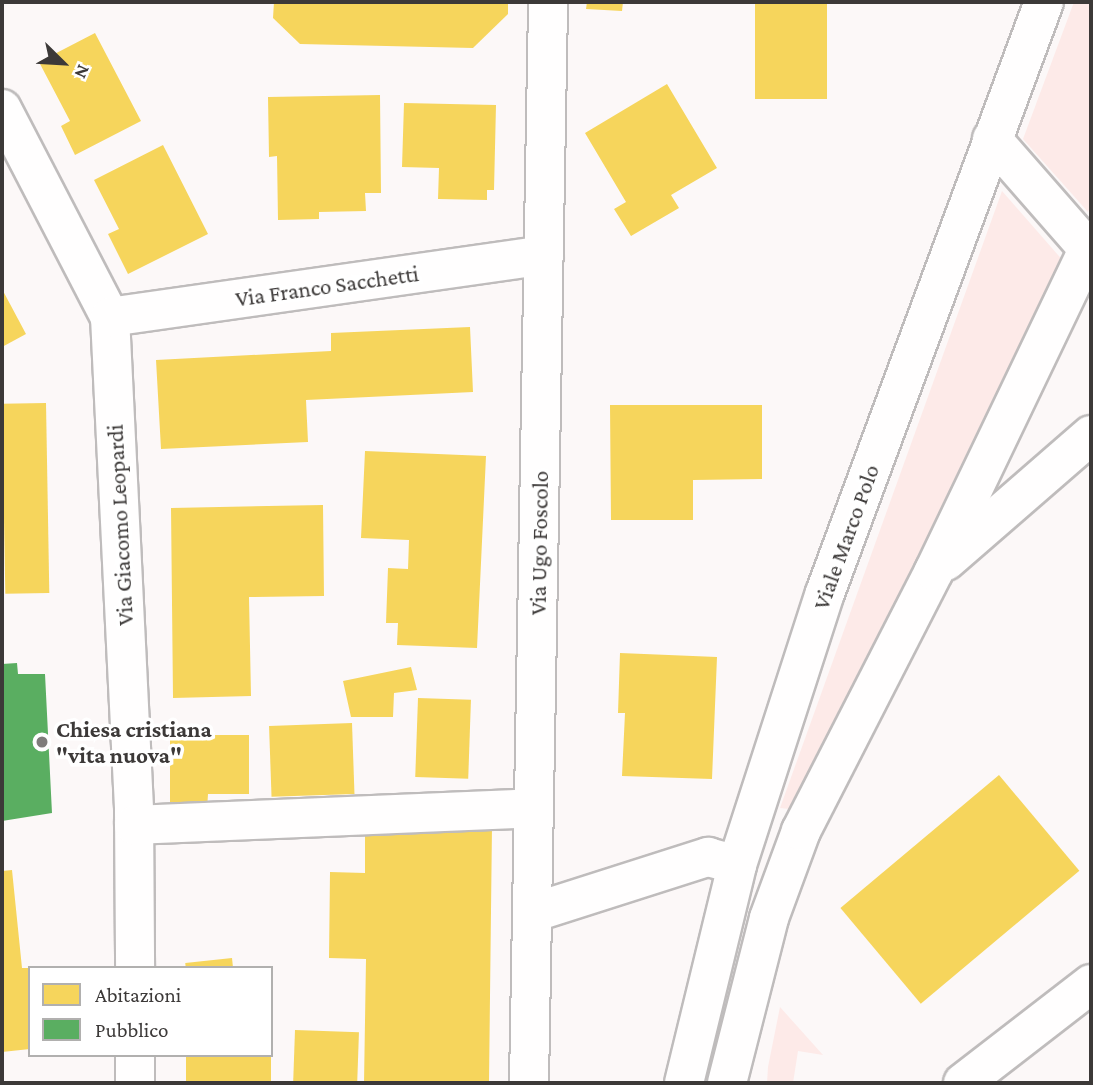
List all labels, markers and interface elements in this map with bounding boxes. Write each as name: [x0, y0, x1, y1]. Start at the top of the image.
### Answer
north arrow: [28, 28, 98, 98]
text: N: [70, 62, 95, 82]
street label: Via Franco Sacchetti: [234, 259, 420, 313]
street label: Via Giacomo Leopardi: [101, 424, 139, 626]
street label: Viale Marco Polo: [807, 461, 885, 613]
street label: Via Ugo Foscolo: [524, 471, 554, 615]
place label: Chiesa cristiana "vita nuova": [56, 715, 212, 769]
marker: Chiesa cristiana "vita nuova": [34, 734, 50, 750]
legend: [28, 966, 273, 1057]
text: Abitazioni: [95, 983, 181, 1007]
text: Pubblico: [95, 1018, 168, 1042]

